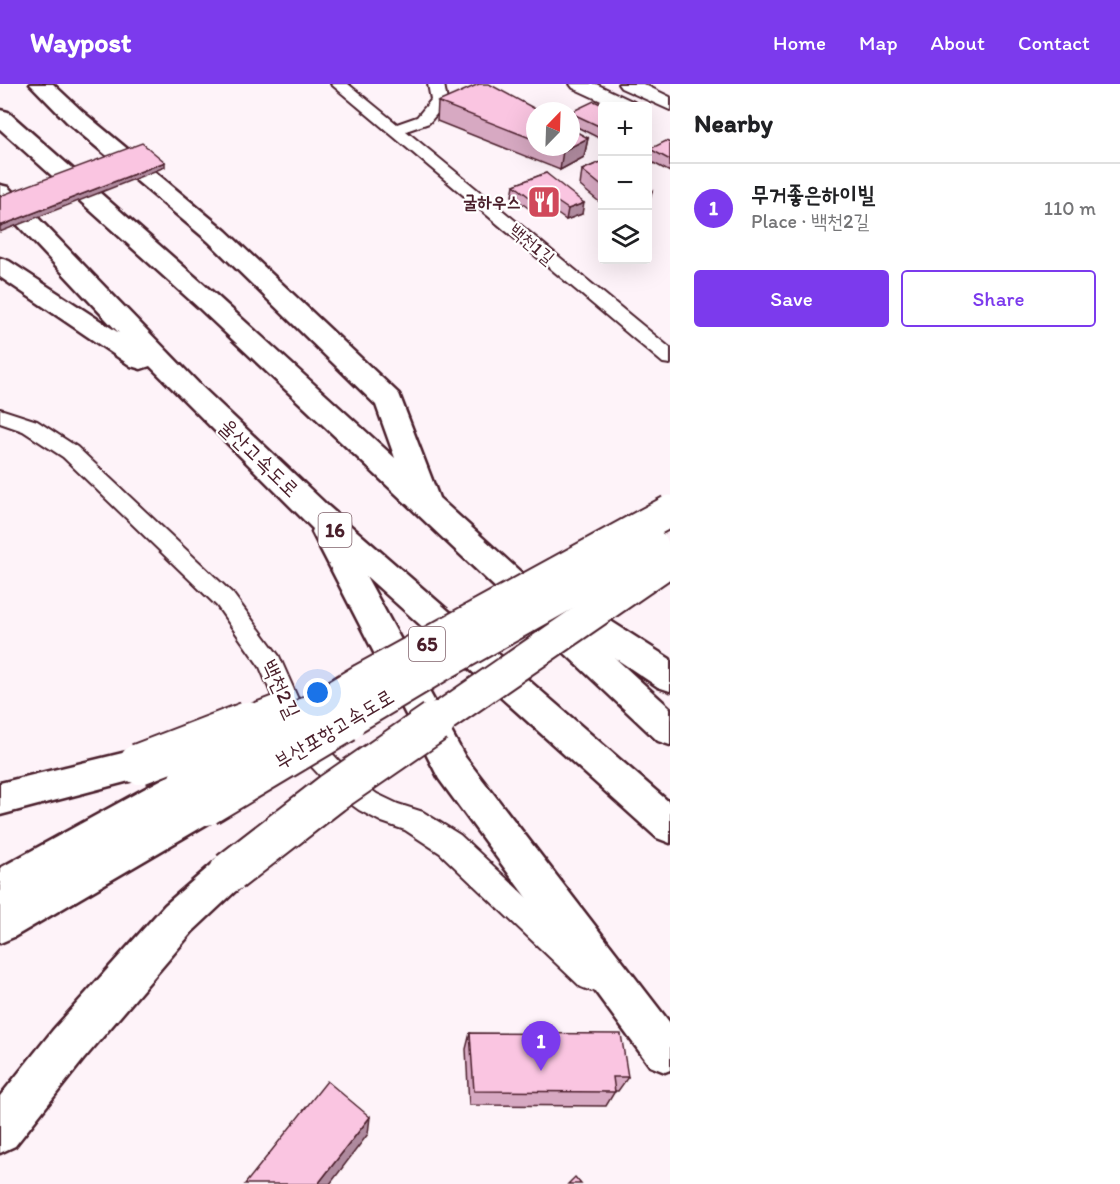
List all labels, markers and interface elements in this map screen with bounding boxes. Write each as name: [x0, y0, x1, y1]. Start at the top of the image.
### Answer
text: Waypost: [30, 25, 132, 59]
text: Home: [773, 30, 826, 55]
text: Map: [859, 30, 898, 55]
text: About: [931, 30, 985, 55]
text: Contact: [1018, 30, 1090, 55]
north arrow: [526, 102, 580, 156]
map controls: [598, 102, 652, 264]
button: +: [598, 102, 652, 156]
text: Nearby: [694, 107, 773, 139]
button: −: [598, 156, 652, 210]
text: 무거좋은하이빌: [751, 181, 875, 208]
restaurant icon: 굴하우스: [526, 184, 562, 220]
place label: 굴하우스: [463, 191, 521, 213]
text: 1: [709, 196, 718, 220]
text: 110 m: [1044, 196, 1096, 220]
text: Place · 백천2길: [751, 209, 870, 233]
button: layers: [598, 210, 652, 264]
street label: 백천1길: [505, 219, 559, 269]
button: Save: [694, 270, 889, 327]
button: Share: [901, 270, 1096, 327]
street label: 울산고속도로: [214, 413, 304, 502]
road number: 16: [318, 513, 352, 547]
road number: 65: [409, 627, 445, 661]
street label: 백천2길: [257, 656, 306, 722]
your location: [303, 678, 332, 707]
street label: 부산포항고속도로: [269, 683, 398, 774]
pin: 1: [522, 1022, 560, 1071]

